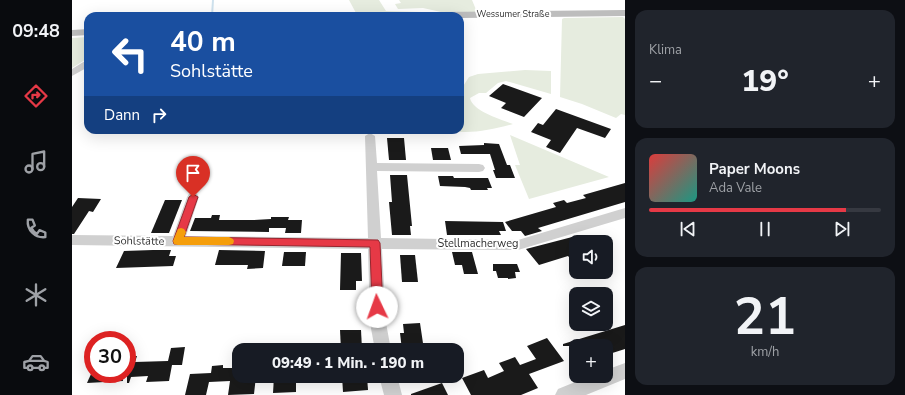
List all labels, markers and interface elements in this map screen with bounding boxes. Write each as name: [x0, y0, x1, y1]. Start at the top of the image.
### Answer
street label: Wessumer Straße: [477, 8, 550, 20]
text: 09:48: [12, 19, 60, 43]
text: 40 m: [170, 23, 236, 61]
icon: left: [104, 28, 156, 80]
text: Klima: [649, 41, 682, 59]
text: Sohlstätte: [170, 59, 253, 83]
text: 19°: [741, 61, 789, 102]
text: −: [649, 66, 662, 96]
text: +: [868, 66, 881, 96]
icon: directions: [22, 82, 50, 110]
icon: right: [148, 104, 170, 126]
text: Dann: [104, 105, 140, 125]
icon: music: [22, 148, 50, 176]
pin: [176, 156, 210, 197]
text: Paper Moons: [709, 159, 800, 179]
icon: arrive: [182, 162, 204, 184]
text: Ada Vale: [709, 179, 762, 197]
icon: phone: [22, 215, 50, 243]
icon: previous: [677, 218, 699, 240]
icon: pause: [754, 218, 776, 240]
icon: next: [831, 218, 853, 240]
street label: Sohlstätte: [114, 233, 165, 249]
map controls: [569, 235, 613, 383]
button: sound: [569, 235, 613, 279]
street label: Stellmacherweg: [437, 236, 519, 251]
icon: climate: [22, 281, 50, 309]
text: 21: [734, 281, 796, 352]
position arrow: [356, 286, 398, 328]
button: layers: [569, 287, 613, 331]
speed limit sign: 30: [84, 331, 136, 383]
button: +: [569, 339, 613, 383]
text: km/h: [751, 343, 779, 361]
icon: car: [22, 348, 50, 376]
text: 09:49 · 1 Min. · 190 m: [272, 353, 424, 373]

